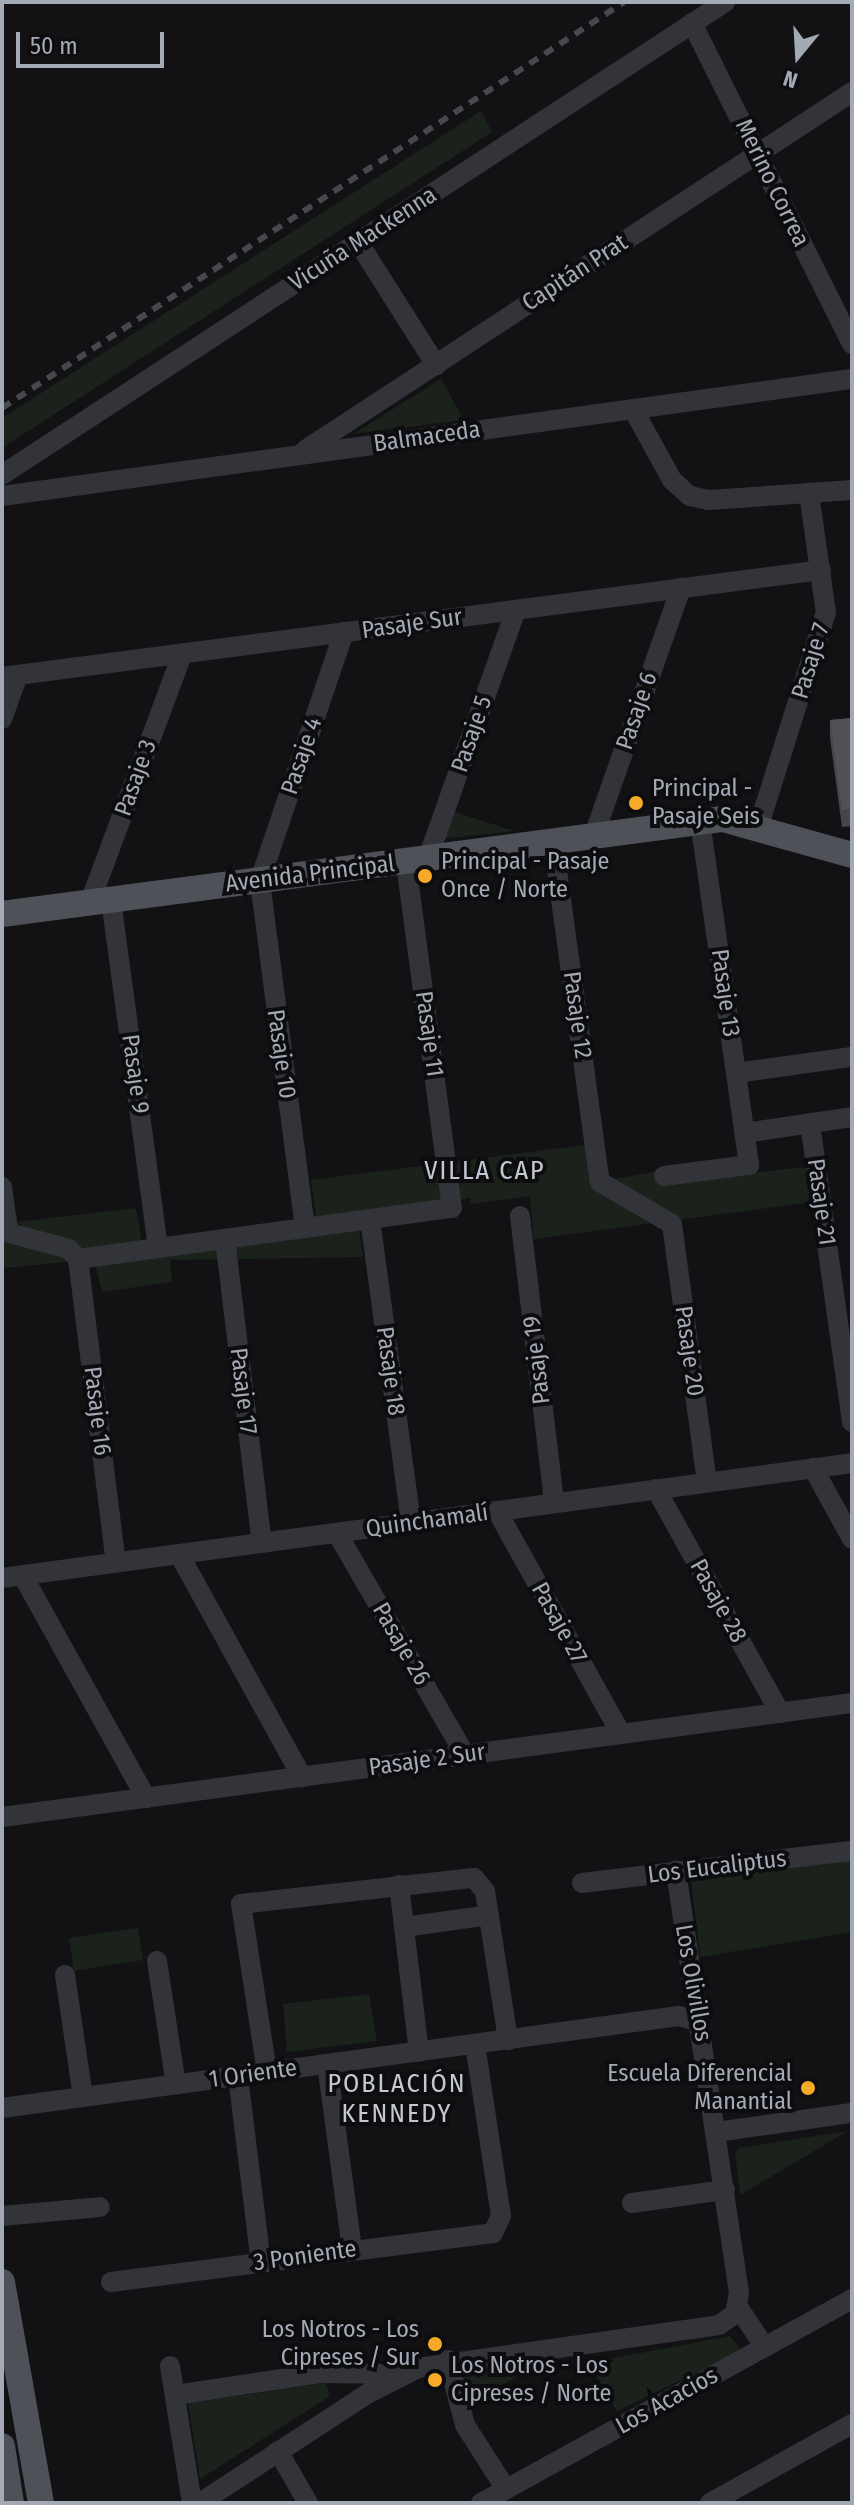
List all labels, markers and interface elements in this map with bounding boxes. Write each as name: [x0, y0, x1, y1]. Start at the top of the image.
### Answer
scale bar: [20, 16, 168, 66]
north arrow: [758, 16, 838, 96]
text: 50 m: [30, 32, 78, 60]
text: N: [780, 64, 801, 94]
street label: Merino Correa: [729, 115, 815, 251]
street label: Vicuña Mackenna: [284, 181, 442, 297]
street label: Capitán Prat: [517, 228, 633, 318]
street label: Balmaceda: [372, 415, 482, 459]
street label: Pasaje Sur: [360, 603, 464, 645]
street label: Pasaje 7: [786, 620, 836, 702]
street label: Pasaje 6: [610, 669, 664, 753]
street label: Pasaje 5: [446, 692, 498, 776]
street label: Pasaje 4: [275, 714, 329, 798]
street label: Pasaje 3: [109, 736, 163, 820]
place label: Principal - Pasaje Seis: [652, 775, 760, 831]
marker: Principal - Pasaje Seis: [627, 794, 645, 812]
place label: Principal - Pasaje Once / Norte: [441, 848, 609, 904]
street label: Avenida Principal: [224, 849, 396, 899]
marker: Principal - Pasaje Once / Norte: [416, 867, 434, 885]
street label: Pasaje 13: [705, 947, 745, 1039]
street label: Pasaje 12: [557, 969, 597, 1061]
street label: Pasaje 11: [409, 989, 449, 1079]
street label: Pasaje 10: [260, 1007, 302, 1101]
street label: Pasaje 9: [115, 1033, 155, 1115]
district label: VILLA CAP: [424, 1155, 546, 1187]
street label: Pasaje 21: [801, 1157, 841, 1247]
street label: Pasaje 20: [668, 1304, 710, 1398]
street label: Pasaje 19: [517, 1314, 557, 1406]
street label: Pasaje 18: [370, 1325, 410, 1417]
street label: Pasaje 17: [223, 1346, 263, 1436]
street label: Pasaje 16: [77, 1365, 117, 1457]
street label: Quinchamalí: [364, 1498, 490, 1544]
street label: Pasaje 28: [683, 1554, 753, 1648]
street label: Pasaje 27: [525, 1577, 593, 1669]
street label: Pasaje 26: [366, 1598, 436, 1690]
street label: Pasaje 2 Sur: [367, 1738, 487, 1782]
street label: Los Eucaliptus: [646, 1844, 788, 1890]
street label: Los Olivillos: [669, 1922, 717, 2044]
street label: 1 Oriente: [207, 2054, 299, 2094]
place label: Escuela Diferencial Manantial: [607, 2060, 792, 2116]
district label: POBLACIÓN KENNEDY: [327, 2068, 467, 2130]
marker: Escuela Diferencial Manantial: [799, 2079, 817, 2097]
street label: 3 Poniente: [252, 2235, 358, 2277]
place label: Los Notros - Los Cipreses / Sur: [262, 2316, 419, 2372]
marker: Los Notros - Los Cipreses / Sur: [426, 2335, 444, 2353]
place label: Los Notros - Los Cipreses / Norte: [451, 2352, 611, 2408]
street label: Los Acacios: [611, 2361, 723, 2441]
marker: Los Notros - Los Cipreses / Norte: [426, 2371, 444, 2389]

